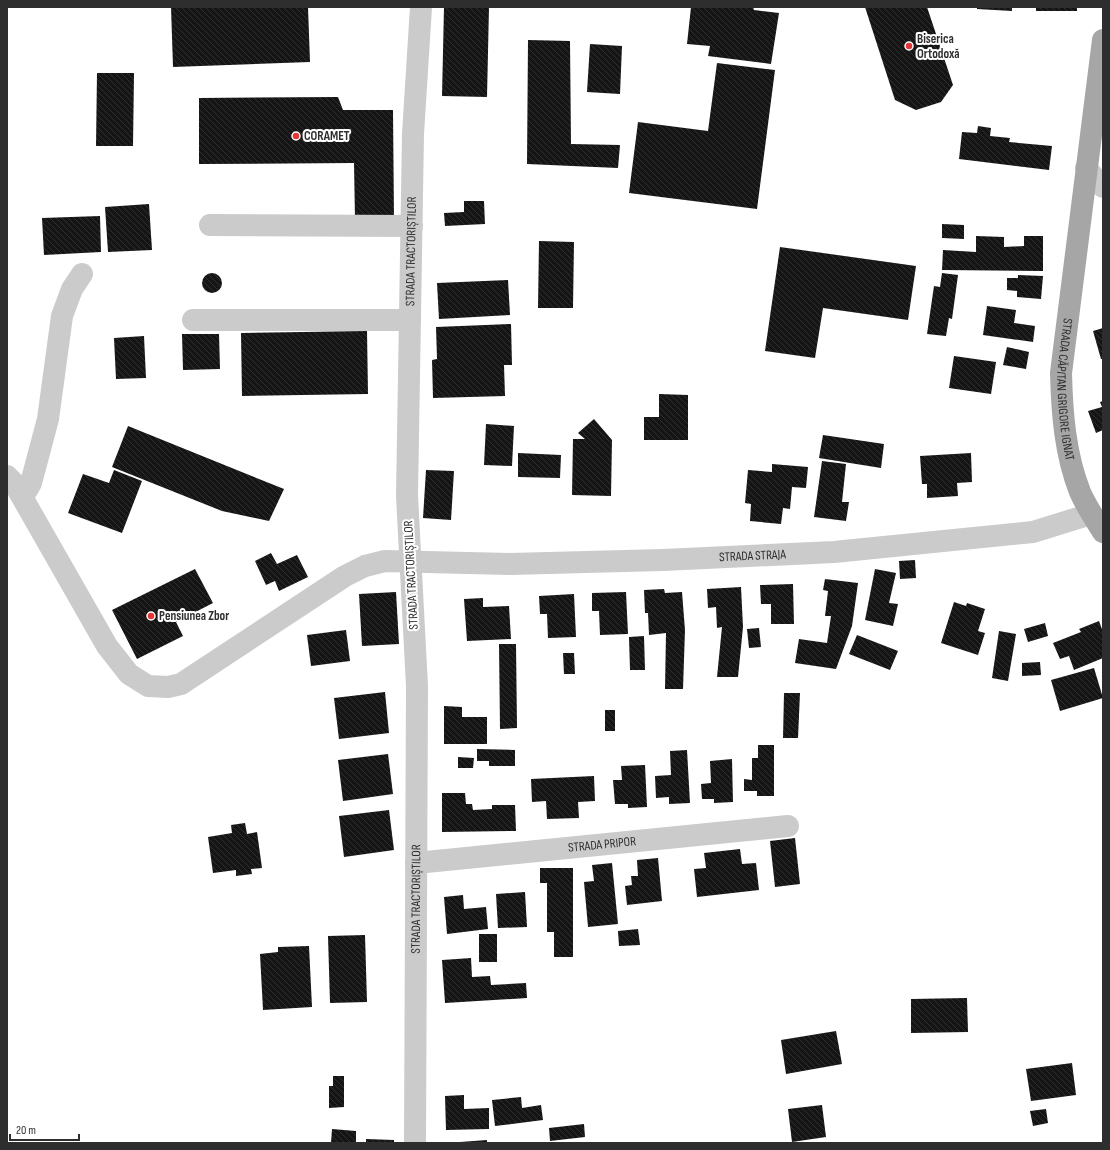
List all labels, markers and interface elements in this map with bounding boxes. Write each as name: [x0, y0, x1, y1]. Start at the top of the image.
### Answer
place label: Biserica Ortodoxă: [917, 31, 960, 62]
marker: Biserica Ortodoxă: [904, 41, 914, 51]
place label: CORAMET: [304, 128, 350, 144]
marker: CORAMET: [291, 131, 301, 141]
street label: STRADA TRACTORIȘTILOR: [402, 196, 420, 306]
street label: STRADA CĂPITAN GRIGORE IGNAT: [1053, 317, 1078, 462]
street label: STRADA TRACTORIȘTILOR: [400, 520, 422, 630]
street label: STRADA STRAJA: [719, 546, 787, 565]
place label: Pensiunea Zbor: [159, 608, 229, 624]
marker: Pensiunea Zbor: [146, 611, 156, 621]
street label: STRADA PRIPOR: [567, 833, 637, 856]
street label: STRADA TRACTORIȘTILOR: [408, 844, 424, 954]
scale bar: [10, 1116, 79, 1142]
text: 20 m: [16, 1123, 36, 1138]

